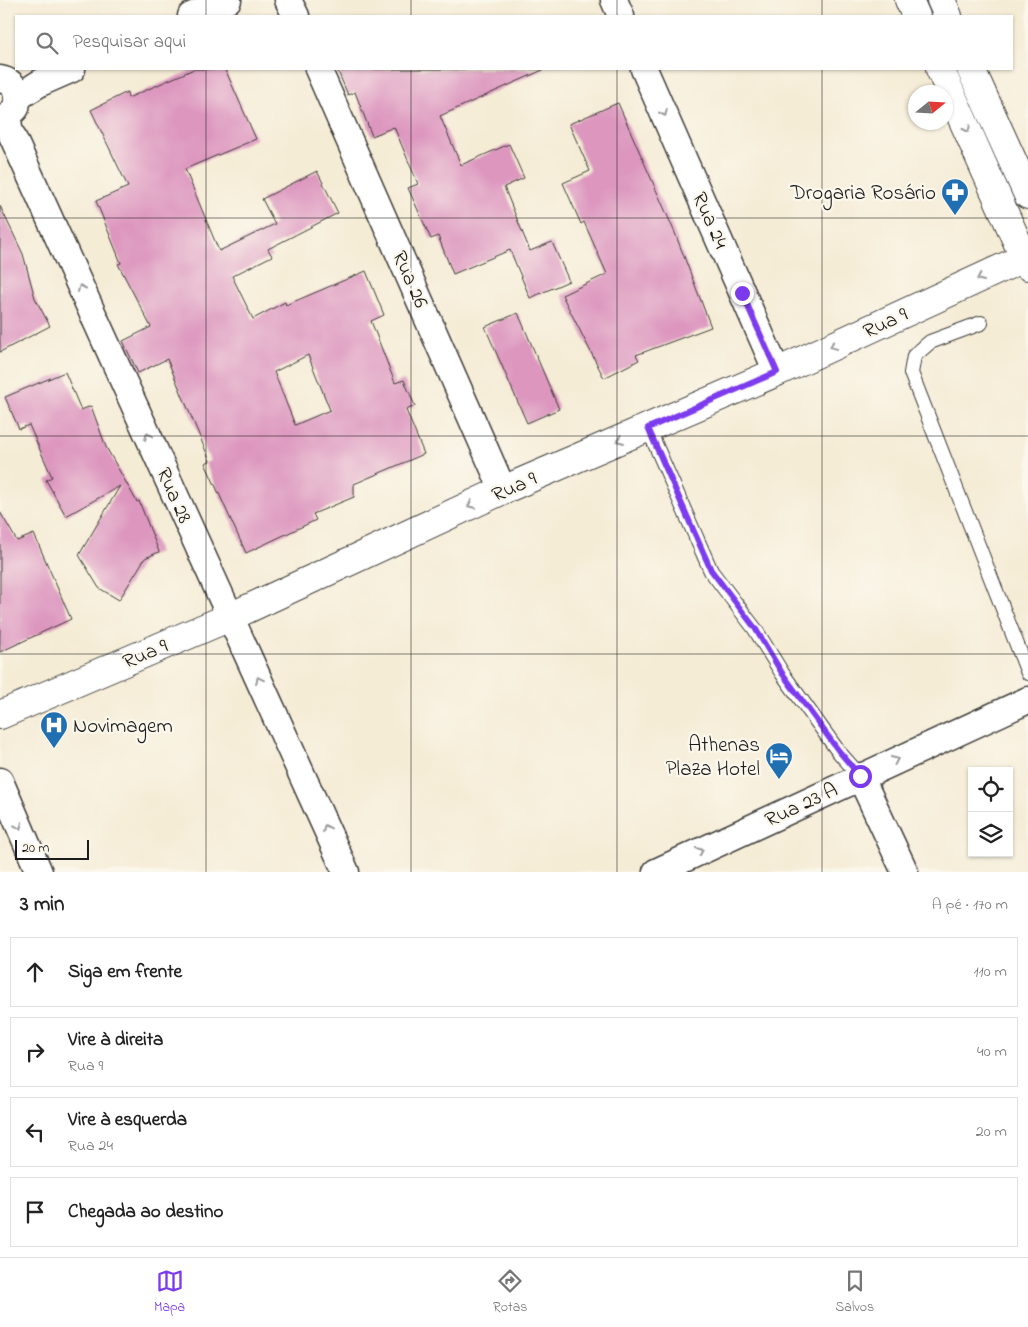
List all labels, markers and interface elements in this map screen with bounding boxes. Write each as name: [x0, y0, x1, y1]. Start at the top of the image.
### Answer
search box: [15, 15, 1013, 70]
icon: search: [33, 29, 61, 57]
text: Pesquisar aqui: [73, 29, 186, 56]
north arrow: [908, 85, 953, 130]
one-way arrow: [657, 108, 668, 117]
one-way arrow: [960, 124, 971, 133]
pharmacy icon: Drogaria Rosário: [940, 177, 970, 216]
place label: Drogaria Rosário: [789, 179, 936, 211]
street label: Rua 24: [683, 188, 735, 254]
street label: Rua 26: [383, 246, 435, 313]
one-way arrow: [976, 272, 985, 283]
route end: [731, 282, 754, 305]
one-way arrow: [77, 284, 87, 293]
street label: Rua 9: [858, 300, 914, 347]
one-way arrow: [829, 340, 838, 351]
one-way arrow: [144, 432, 155, 441]
one-way arrow: [616, 433, 625, 444]
street label: Rua 28: [148, 463, 199, 529]
street label: Rua 9: [487, 464, 543, 511]
one-way arrow: [467, 498, 476, 509]
street label: Rua 9: [119, 632, 174, 678]
one-way arrow: [254, 676, 265, 685]
hospital icon: Novimagem: [39, 710, 69, 749]
place label: Novimagem: [73, 712, 173, 744]
place label: Athenas Plaza Hotel: [666, 731, 760, 785]
hotel icon: Athenas Plaza Hotel: [764, 741, 794, 780]
one-way arrow: [890, 756, 899, 767]
route start: [849, 765, 872, 788]
map controls: [968, 767, 1013, 857]
button: locate: [968, 767, 1013, 812]
street label: Rua 23 A: [760, 776, 843, 836]
button: layers: [968, 812, 1013, 857]
one-way arrow: [13, 821, 24, 830]
one-way arrow: [322, 824, 333, 833]
scale bar: [15, 837, 89, 860]
text: 20 m: [22, 838, 49, 859]
one-way arrow: [695, 847, 704, 858]
text: 3 min: [20, 890, 64, 920]
text: A pé · 170 m: [932, 893, 1008, 917]
icon: ahead: [21, 958, 49, 986]
text: Siga em frente: [68, 959, 182, 986]
text: 110 m: [973, 960, 1007, 984]
text: Vire à direita: [68, 1027, 163, 1054]
icon: right: [21, 1038, 49, 1066]
text: 40 m: [977, 1040, 1007, 1064]
text: Rua 9: [68, 1054, 103, 1078]
text: Vire à esquerda: [68, 1107, 187, 1134]
icon: left: [21, 1118, 49, 1146]
text: 20 m: [976, 1120, 1007, 1144]
text: Rua 24: [68, 1134, 113, 1158]
icon: arrive: [21, 1198, 49, 1226]
text: Chegada ao destino: [68, 1199, 223, 1226]
tab: Mapa: [154, 1267, 185, 1318]
tab: Rotas: [493, 1267, 527, 1318]
tab: Salvos: [835, 1267, 874, 1318]

